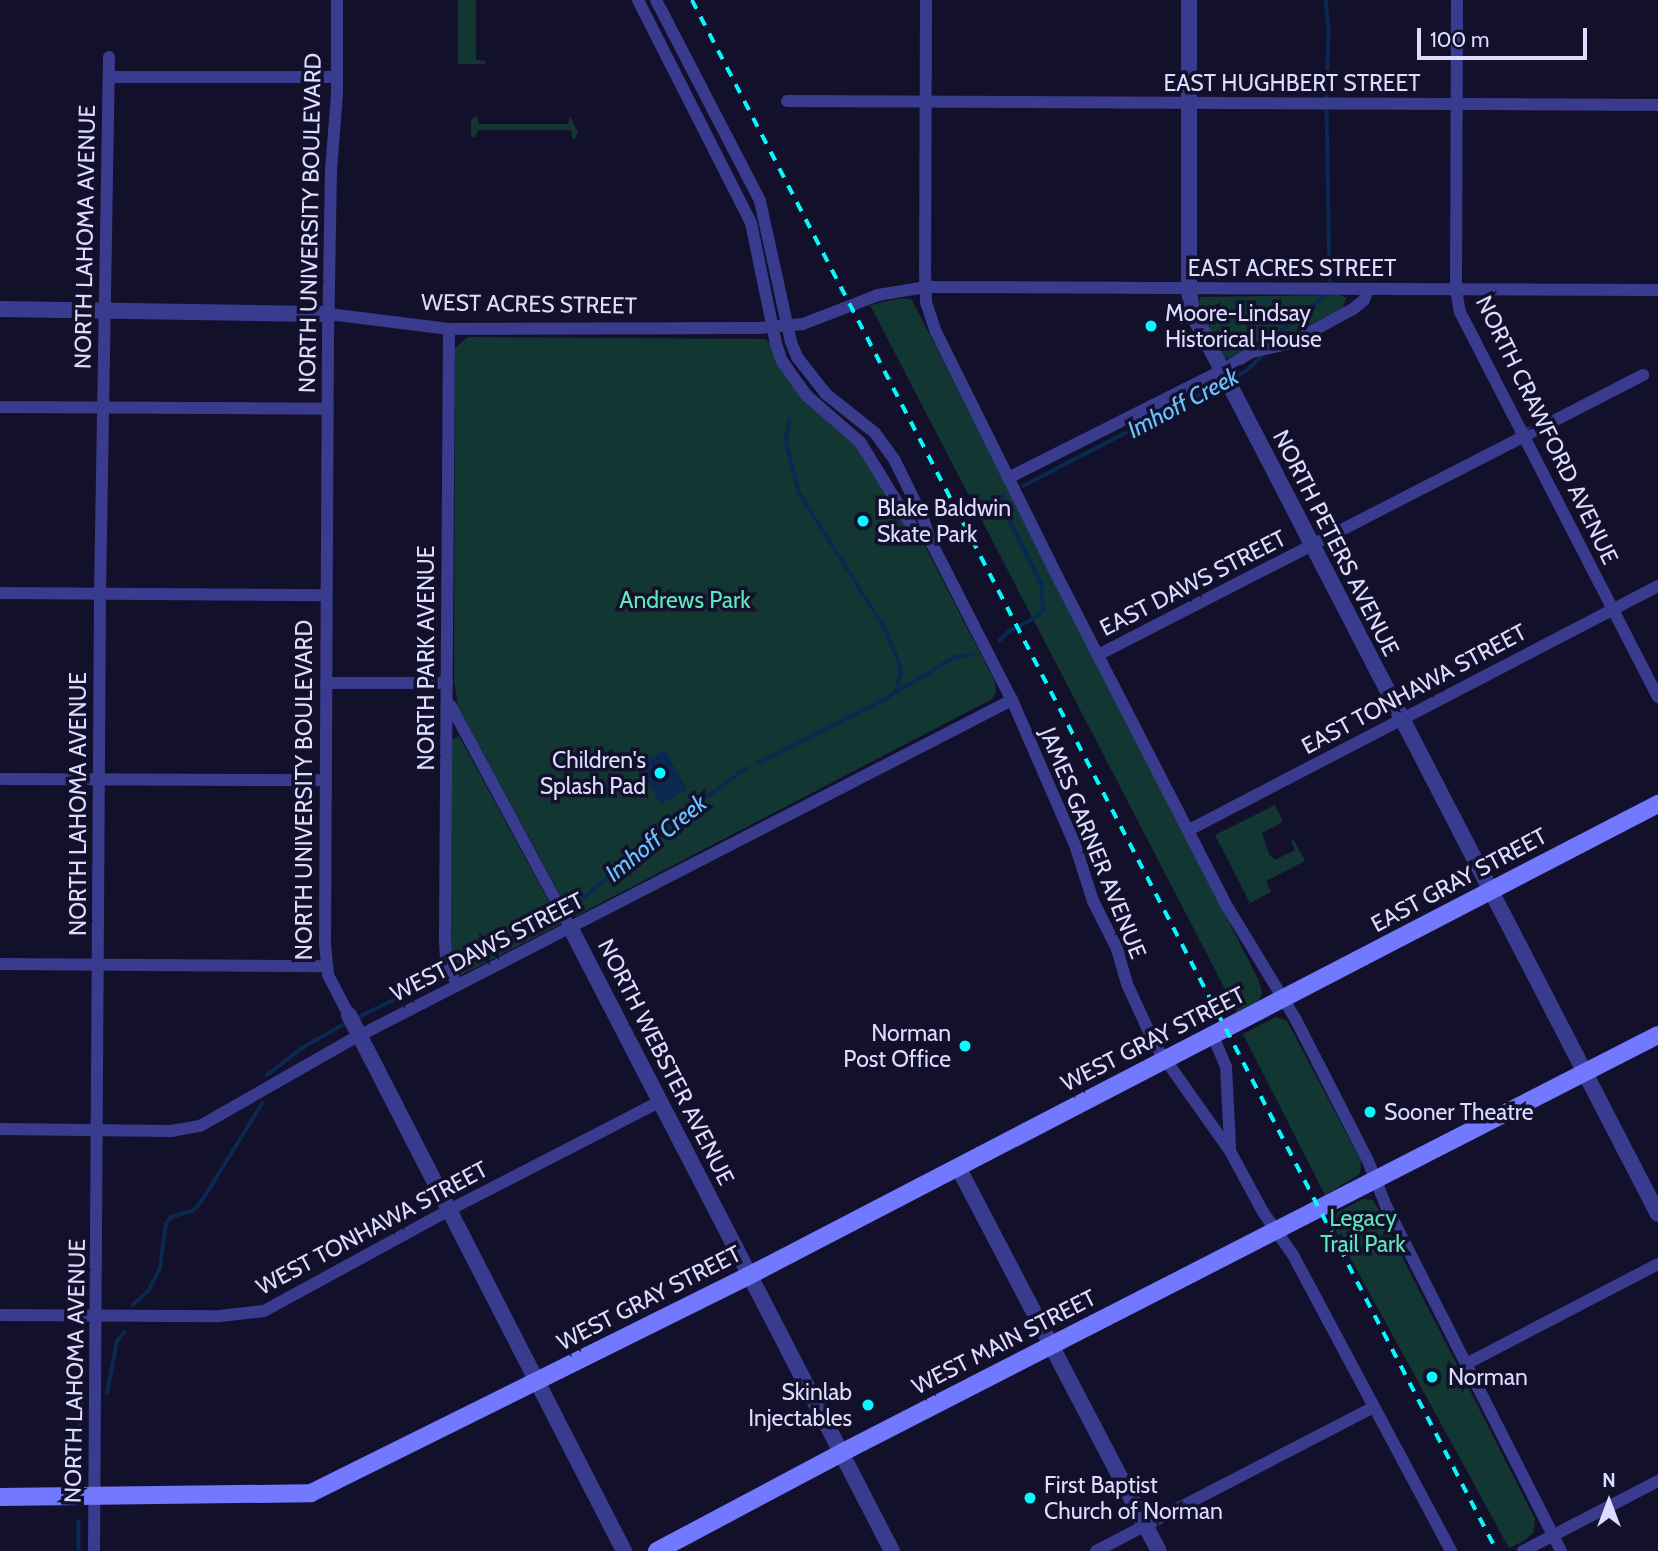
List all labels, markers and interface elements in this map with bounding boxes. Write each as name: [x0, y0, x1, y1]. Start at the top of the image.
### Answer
scale bar: [1420, 14, 1590, 58]
text: 100 m: [1430, 27, 1489, 52]
street label: NORTH UNIVERSITY BOULEVARD: [293, 53, 327, 393]
street label: EAST HUGHBERT STREET: [1163, 69, 1421, 97]
street label: NORTH LAHOMA AVENUE: [69, 105, 101, 369]
street label: EAST ACRES STREET: [1188, 254, 1396, 282]
street label: WEST ACRES STREET: [421, 288, 637, 320]
street label: NORTH CRAWFORD AVENUE: [1470, 291, 1624, 569]
place label: Moore-Lindsay Historical House: [1165, 299, 1322, 353]
marker: Moore-Lindsay Historical House: [1143, 318, 1159, 334]
water label: Imhoff Creek: [1122, 362, 1244, 444]
street label: NORTH PETERS AVENUE: [1267, 425, 1405, 661]
place label: Blake Baldwin Skate Park: [877, 494, 1011, 548]
marker: Blake Baldwin Skate Park: [855, 513, 871, 529]
street label: EAST DAWS STREET: [1095, 524, 1291, 642]
street label: NORTH PARK AVENUE: [412, 545, 440, 771]
park label: Andrews Park: [619, 586, 751, 614]
street label: EAST TONHAWA STREET: [1297, 618, 1531, 760]
street label: NORTH UNIVERSITY BOULEVARD: [290, 620, 318, 960]
street label: NORTH LAHOMA AVENUE: [64, 672, 92, 936]
street label: JAMES GARNER AVENUE: [1034, 723, 1152, 963]
place label: Children's Splash Pad: [540, 746, 646, 800]
marker: Children's Splash Pad: [652, 765, 668, 781]
water label: Imhoff Creek: [600, 788, 712, 888]
street label: EAST GRAY STREET: [1366, 822, 1552, 938]
street label: WEST DAWS STREET: [386, 886, 588, 1008]
street label: NORTH WEBSTER AVENUE: [592, 934, 740, 1190]
street label: WEST GRAY STREET: [1056, 981, 1250, 1097]
place label: Norman Post Office: [843, 1019, 951, 1073]
marker: Norman Post Office: [957, 1038, 973, 1054]
place label: Sooner Theatre: [1384, 1098, 1533, 1126]
marker: Sooner Theatre: [1362, 1104, 1378, 1120]
street label: WEST TONHAWA STREET: [252, 1155, 492, 1301]
park label: Legacy Trail Park: [1320, 1204, 1406, 1258]
street label: NORTH LAHOMA AVENUE: [59, 1239, 91, 1503]
street label: WEST GRAY STREET: [552, 1240, 746, 1356]
street label: WEST MAIN STREET: [907, 1284, 1101, 1400]
place label: Norman: [1448, 1363, 1528, 1391]
marker: Norman: [1422, 1367, 1442, 1387]
place label: Skinlab Injectables: [748, 1378, 852, 1432]
marker: Skinlab Injectables: [858, 1395, 878, 1415]
north arrow: [1574, 1467, 1644, 1537]
text: N: [1602, 1469, 1616, 1492]
place label: First Baptist Church of Norman: [1044, 1471, 1223, 1525]
marker: First Baptist Church of Norman: [1022, 1490, 1038, 1506]

